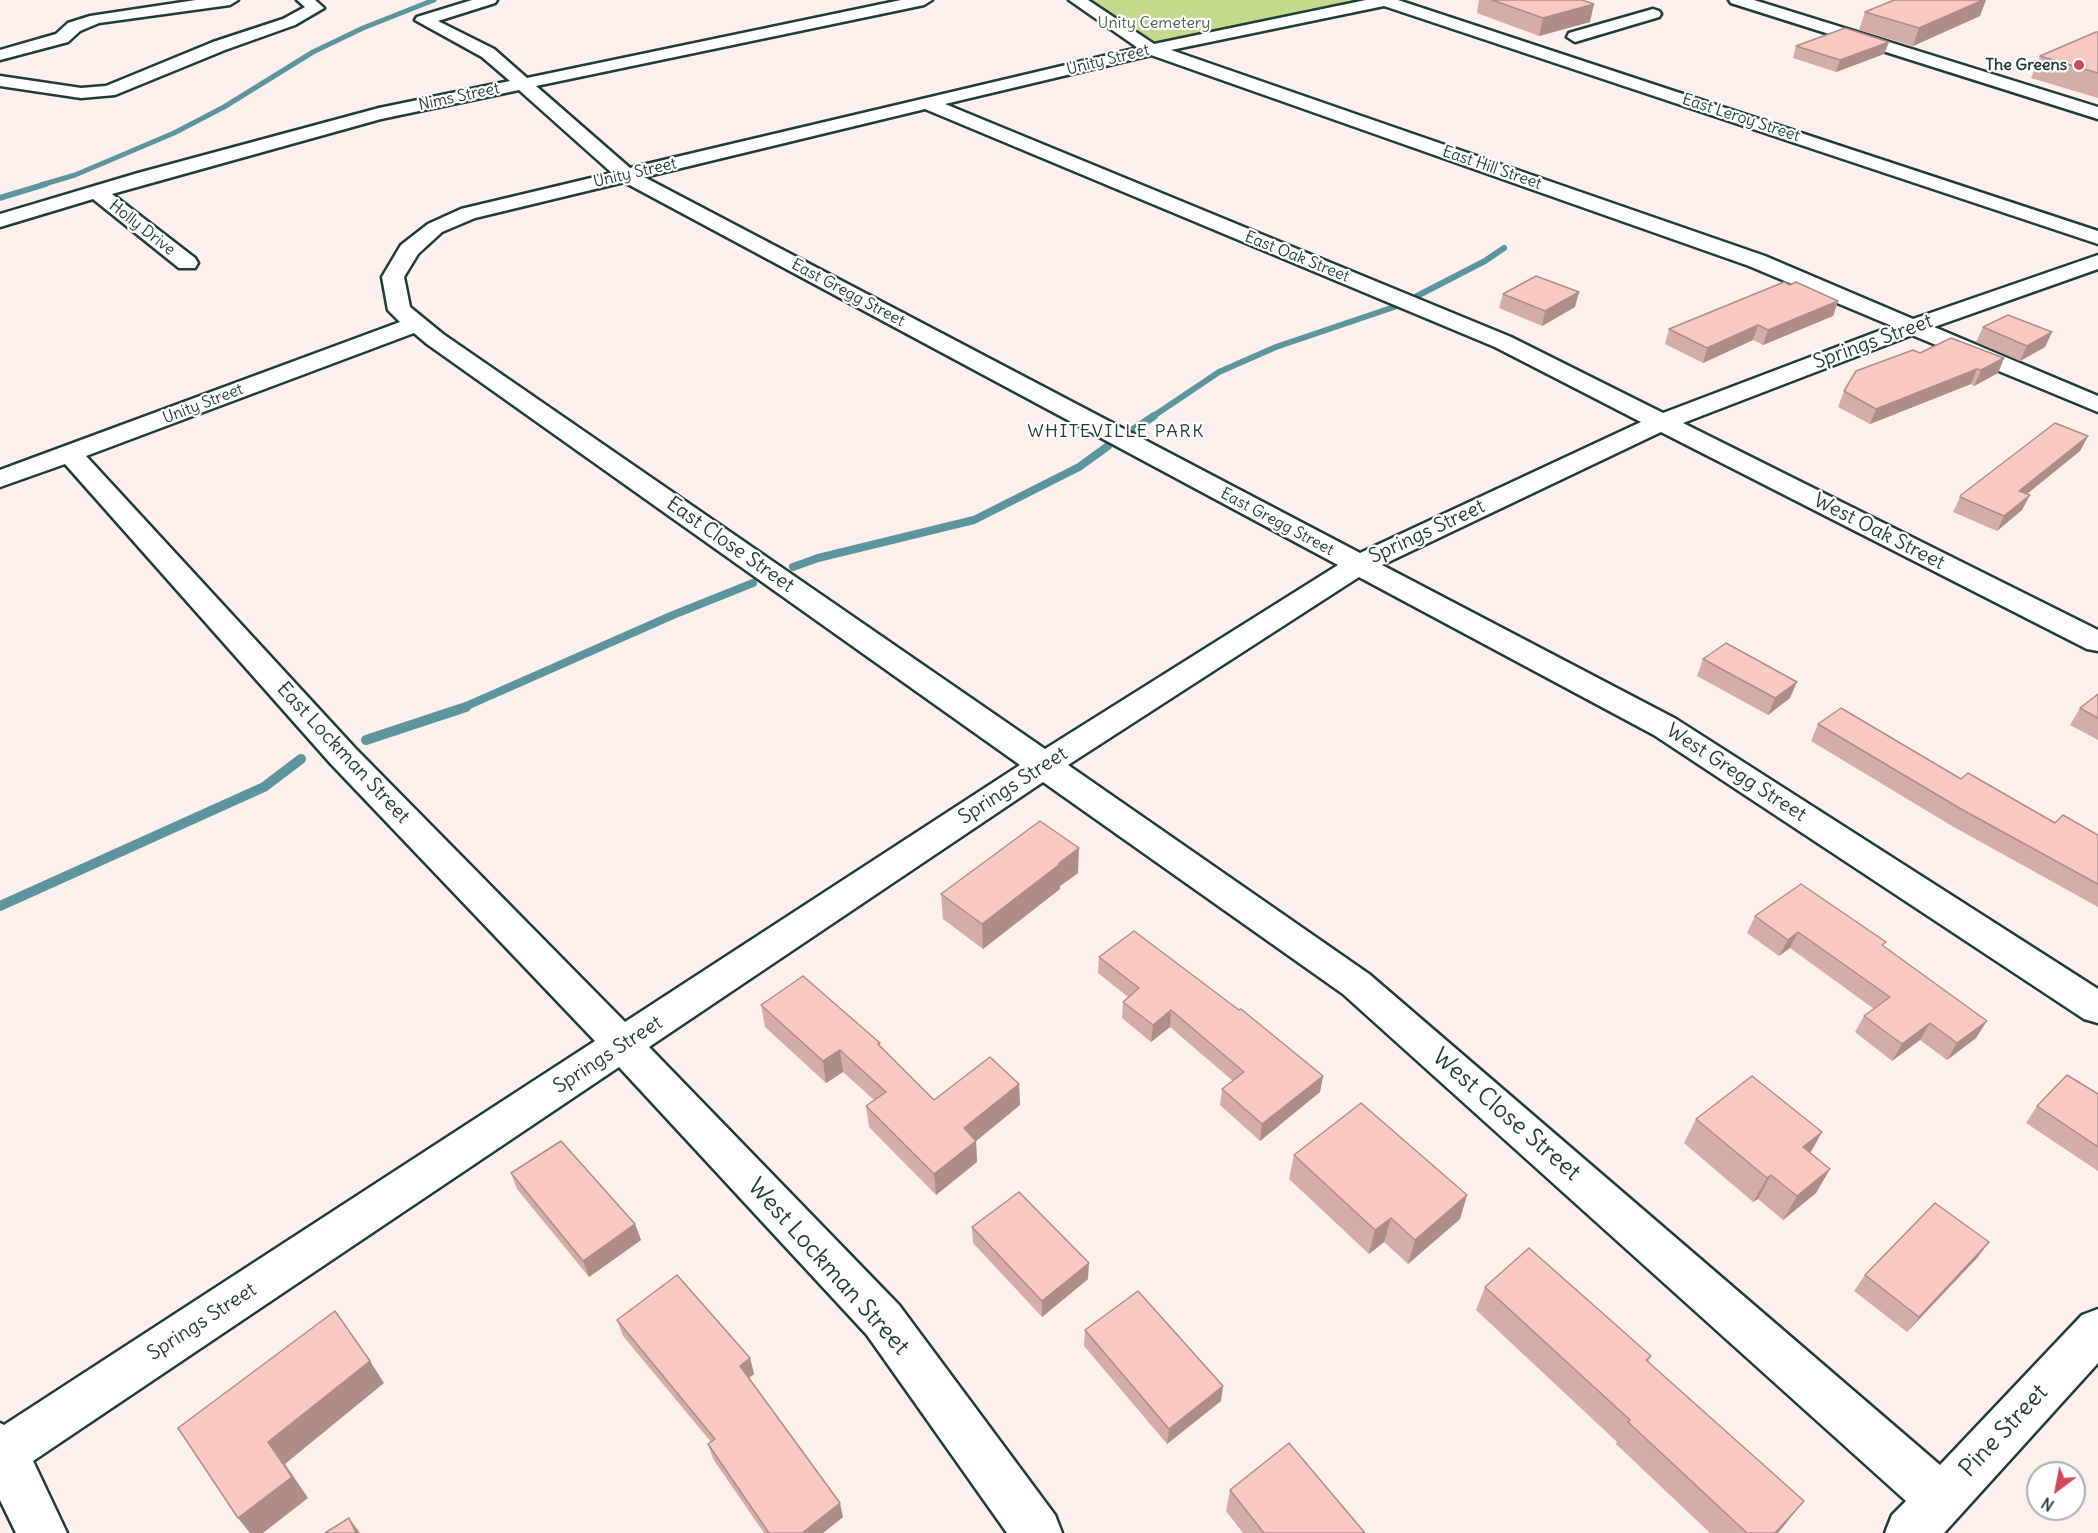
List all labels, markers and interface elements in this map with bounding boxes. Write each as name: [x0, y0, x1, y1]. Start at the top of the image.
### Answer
park label: Unity Cemetery: [1098, 13, 1210, 33]
street label: Unity Street: [1065, 40, 1151, 80]
place label: The Greens: [1986, 55, 2067, 75]
marker: The Greens: [2072, 58, 2086, 72]
street label: Nims Street: [417, 79, 501, 115]
street label: East Leroy Street: [1680, 90, 1802, 146]
street label: East Hill Street: [1440, 142, 1544, 194]
street label: Unity Street: [592, 154, 678, 192]
street label: Holly Drive: [105, 196, 179, 260]
street label: East Oak Street: [1242, 227, 1352, 287]
street label: East Gregg Street: [788, 255, 908, 331]
street label: Springs Street: [1810, 309, 1936, 375]
street label: Unity Street: [160, 380, 246, 428]
district label: WHITEVILLE PARK: [1027, 421, 1205, 443]
street label: East Gregg Street: [1217, 484, 1337, 560]
street label: West Oak Street: [1809, 489, 1949, 575]
street label: East Close Street: [662, 492, 798, 598]
street label: Springs Street: [1365, 495, 1489, 569]
street label: East Lockman Street: [271, 677, 415, 829]
street label: West Gregg Street: [1662, 719, 1810, 827]
street label: Springs Street: [954, 742, 1072, 830]
street label: Springs Street: [549, 1011, 667, 1099]
street label: West Close Street: [1426, 1043, 1586, 1187]
street label: West Lockman Street: [741, 1173, 915, 1361]
street label: Springs Street: [143, 1278, 261, 1366]
street label: Pine Street: [1954, 1379, 2054, 1483]
north arrow: [2026, 1461, 2086, 1521]
text: N: [2038, 1493, 2058, 1516]

